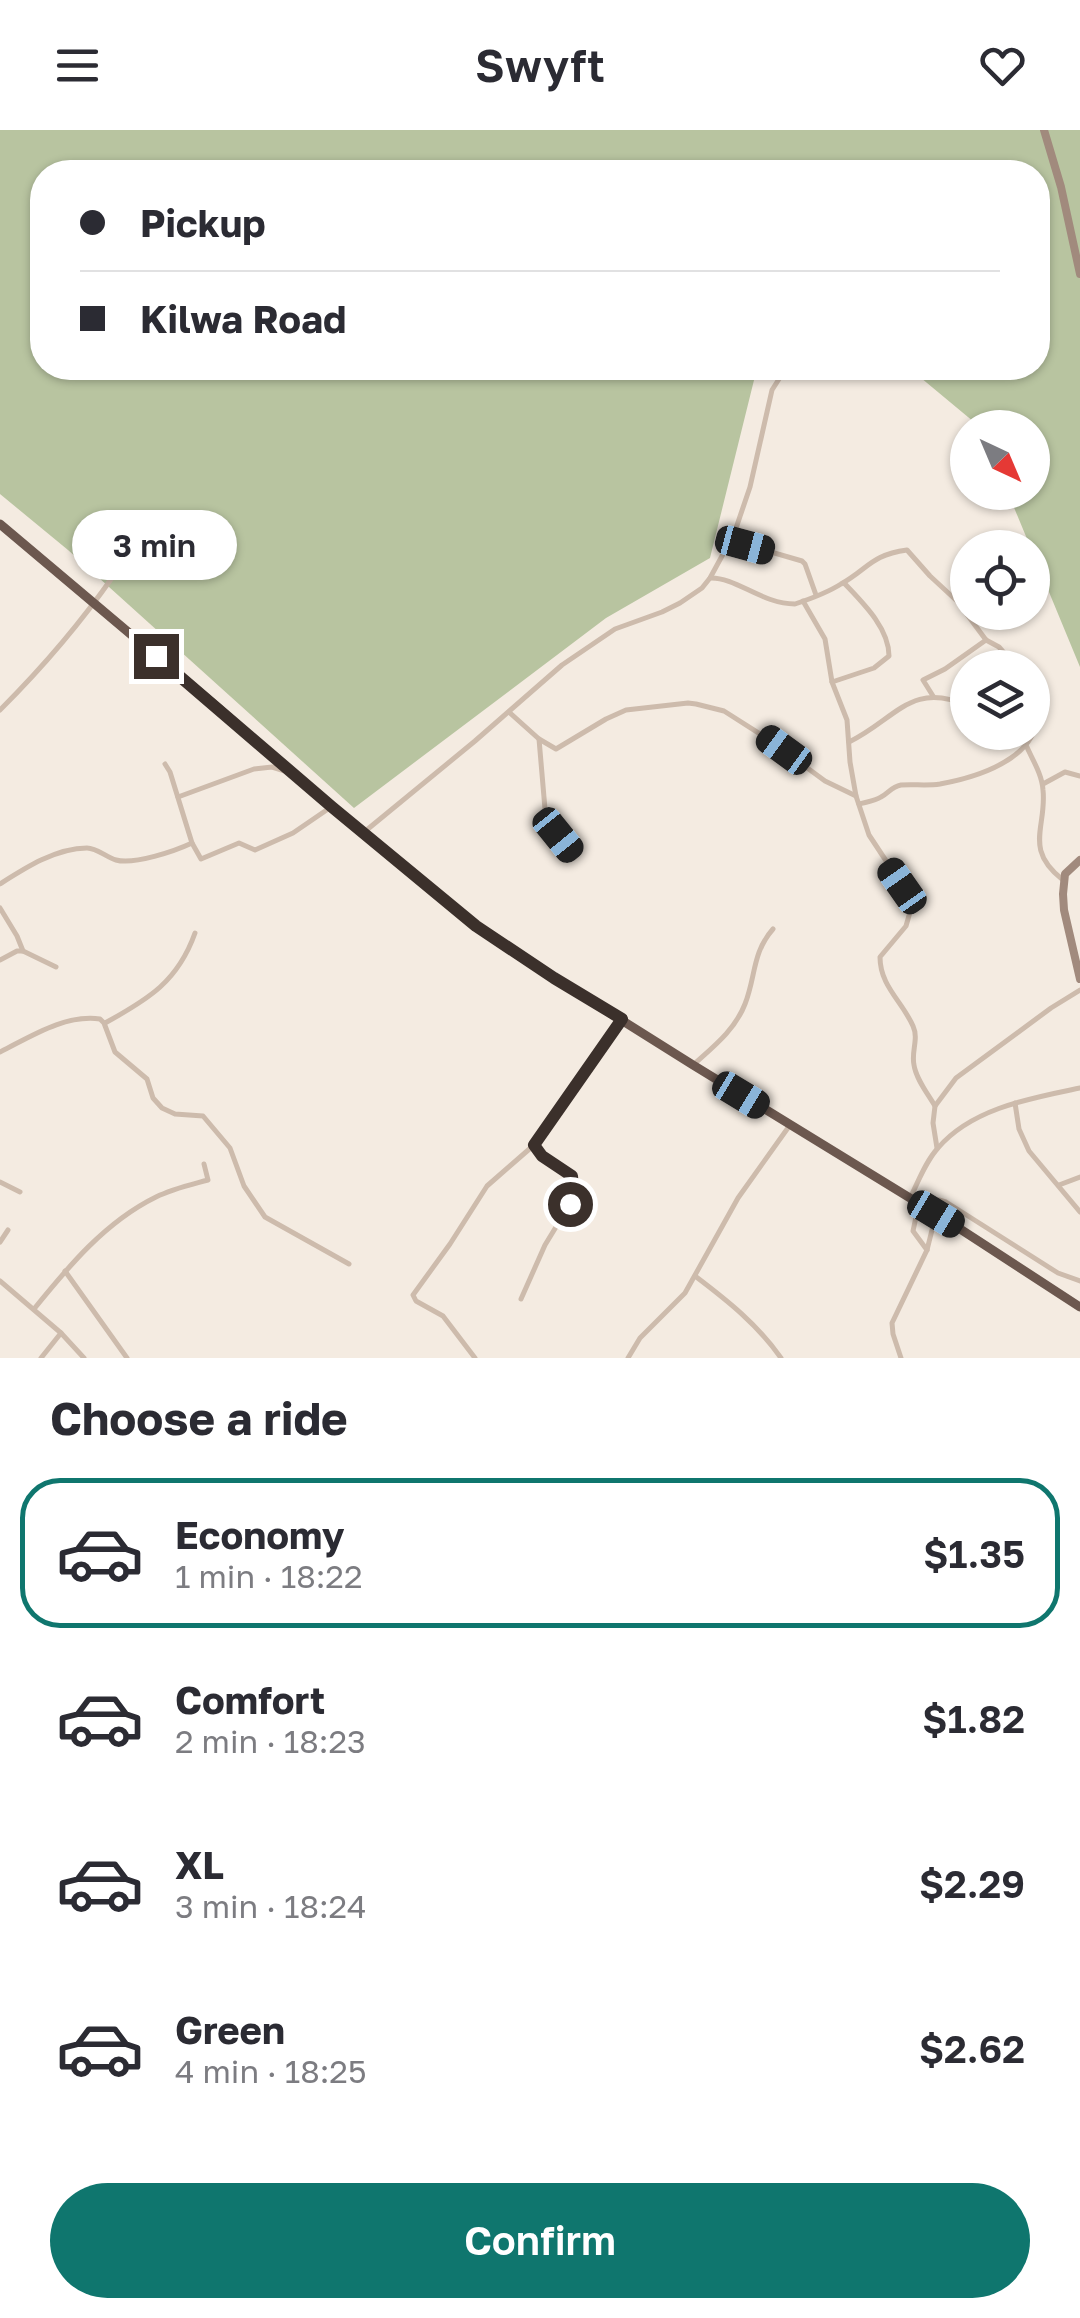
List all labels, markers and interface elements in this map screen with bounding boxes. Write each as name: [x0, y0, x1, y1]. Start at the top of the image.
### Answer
icon: menu: [50, 38, 105, 93]
text: Swyft: [475, 38, 605, 92]
icon: heart: [975, 38, 1030, 93]
text: Pickup: [140, 200, 266, 245]
text: Kilwa Road: [140, 296, 346, 341]
north arrow: [950, 410, 1050, 510]
map controls: [950, 410, 1050, 750]
callout: 3 min: [74, 511, 238, 581]
car: [712, 523, 778, 567]
text: 3 min: [113, 526, 196, 564]
button: locate: [950, 530, 1050, 630]
route end: [134, 634, 179, 679]
button: layers: [950, 650, 1050, 750]
car: [751, 720, 817, 780]
car: [527, 802, 589, 868]
car: [873, 853, 931, 919]
car: [708, 1067, 774, 1123]
route start: [548, 1182, 593, 1227]
car: [903, 1186, 969, 1242]
text: Choose a ride: [50, 1391, 348, 1445]
icon: car: [55, 1508, 145, 1598]
text: Economy: [175, 1512, 344, 1557]
text: $1.35: [923, 1531, 1025, 1576]
text: 1 min · 18:22: [175, 1557, 362, 1595]
icon: car: [55, 1673, 145, 1763]
text: Comfort: [175, 1677, 325, 1722]
text: $1.82: [922, 1696, 1025, 1741]
text: 2 min · 18:23: [175, 1722, 366, 1760]
icon: car: [55, 1838, 145, 1928]
text: XL: [175, 1842, 224, 1887]
text: $2.29: [919, 1861, 1025, 1906]
text: 3 min · 18:24: [175, 1887, 367, 1925]
icon: car: [55, 2003, 145, 2093]
text: Green: [175, 2007, 285, 2052]
text: $2.62: [919, 2026, 1025, 2071]
text: 4 min · 18:25: [175, 2052, 366, 2090]
button: Confirm: [50, 2183, 1030, 2298]

